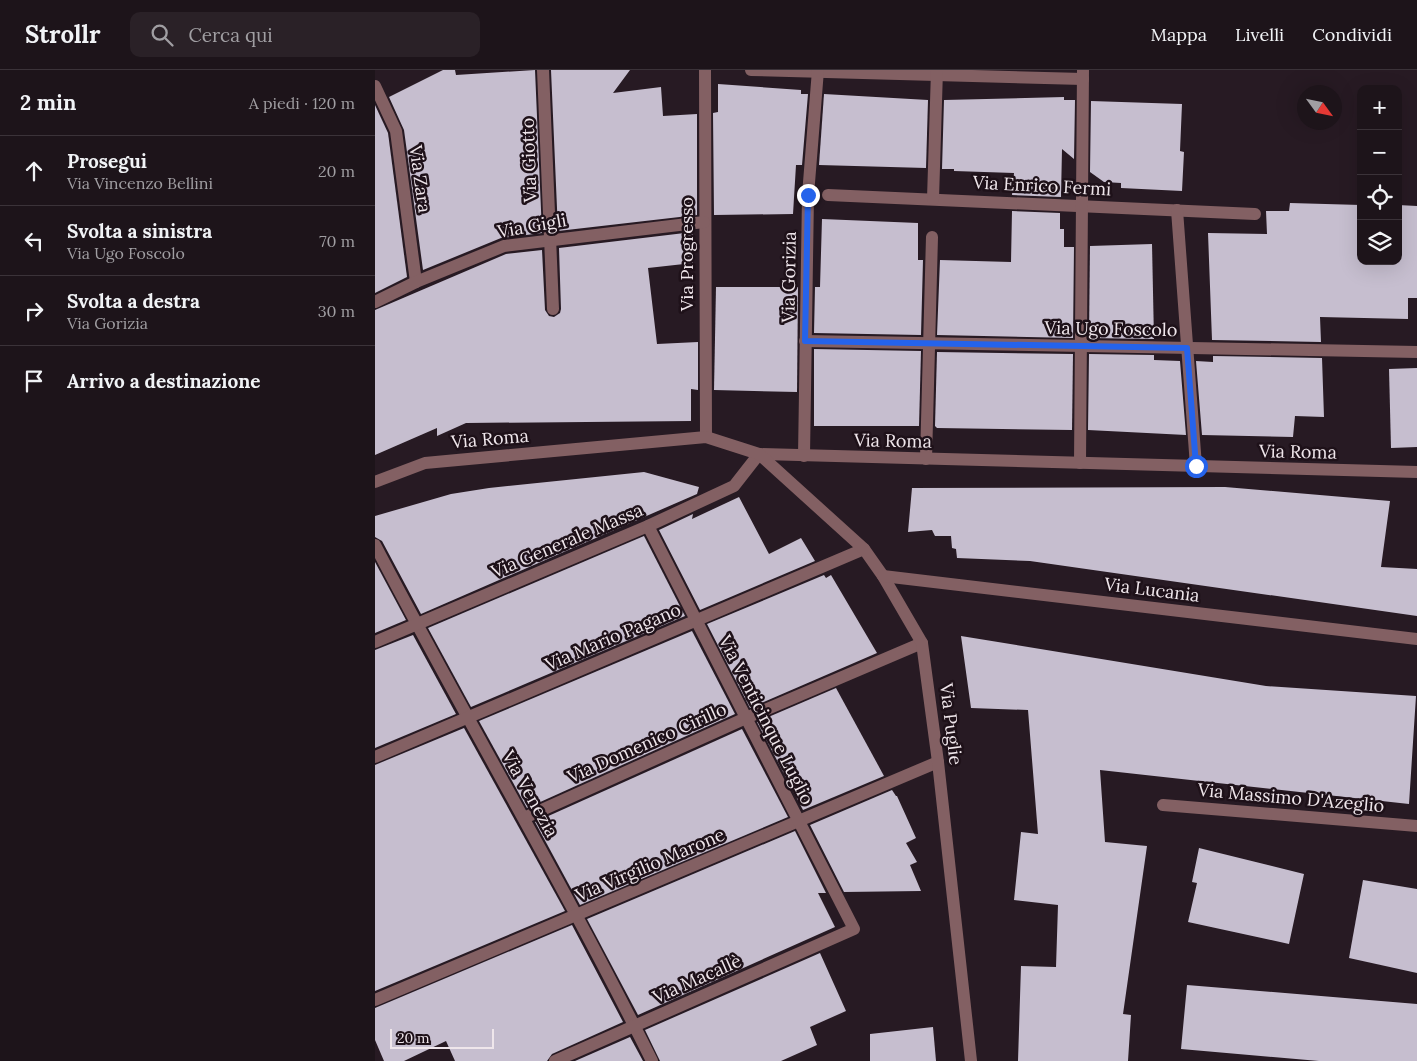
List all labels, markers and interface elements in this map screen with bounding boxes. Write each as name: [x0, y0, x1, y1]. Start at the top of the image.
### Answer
search box: [130, 12, 480, 57]
text: Strollr: [25, 19, 100, 50]
icon: search: [148, 21, 176, 49]
text: Cerca qui: [188, 23, 273, 47]
text: Mappa: [1150, 23, 1207, 46]
text: Livelli: [1235, 23, 1284, 46]
text: Condividi: [1312, 23, 1392, 46]
north arrow: [1297, 85, 1342, 130]
map controls: [1357, 85, 1402, 265]
button: +: [1357, 85, 1402, 130]
text: 2 min: [20, 89, 76, 116]
text: A piedi · 120 m: [249, 93, 355, 113]
street label: Via Giotto: [516, 117, 542, 204]
button: −: [1357, 130, 1402, 175]
street label: Via Zara: [404, 143, 437, 214]
text: Prosegui: [67, 149, 147, 173]
icon: ahead: [20, 157, 48, 185]
text: 20 m: [318, 161, 355, 181]
street label: Via Enrico Fermi: [971, 170, 1112, 201]
text: Via Vincenzo Bellini: [67, 173, 213, 193]
button: locate: [1357, 175, 1402, 220]
route end: [797, 184, 820, 207]
street label: Via Progresso: [675, 197, 698, 312]
street label: Via Gigli: [495, 208, 568, 243]
text: Svolta a sinistra: [67, 219, 212, 243]
button: layers: [1357, 220, 1402, 265]
icon: left: [20, 227, 48, 255]
text: 70 m: [319, 231, 355, 251]
street label: Via Gorizia: [776, 231, 801, 324]
text: Via Ugo Foscolo: [67, 243, 185, 263]
text: Svolta a destra: [67, 289, 200, 313]
icon: right: [20, 297, 48, 325]
text: 30 m: [318, 301, 355, 321]
text: Via Gorizia: [67, 313, 148, 333]
street label: Via Ugo Foscolo: [1044, 316, 1178, 341]
icon: arrive: [20, 367, 48, 395]
text: Arrivo a destinazione: [67, 369, 261, 393]
street label: Via Roma: [449, 424, 530, 453]
street label: Via Roma: [853, 428, 932, 453]
street label: Via Roma: [1258, 439, 1337, 464]
route start: [1185, 455, 1208, 478]
street label: Via Generale Massa: [486, 498, 646, 583]
street label: Via Lucania: [1102, 572, 1201, 607]
street label: Via Mario Pagano: [541, 598, 684, 676]
street label: Via Venticinque Luglio: [713, 630, 819, 808]
street label: Via Puglie: [935, 681, 968, 766]
street label: Via Domenico Cirillo: [563, 697, 730, 788]
street label: Via Venezia: [497, 745, 564, 841]
street label: Via Massimo D'Azeglio: [1196, 778, 1385, 817]
street label: Via Virgilio Marone: [571, 823, 728, 907]
street label: Via Macallè: [648, 949, 745, 1009]
scale bar: [390, 1026, 494, 1049]
text: 20 m: [397, 1029, 429, 1047]

